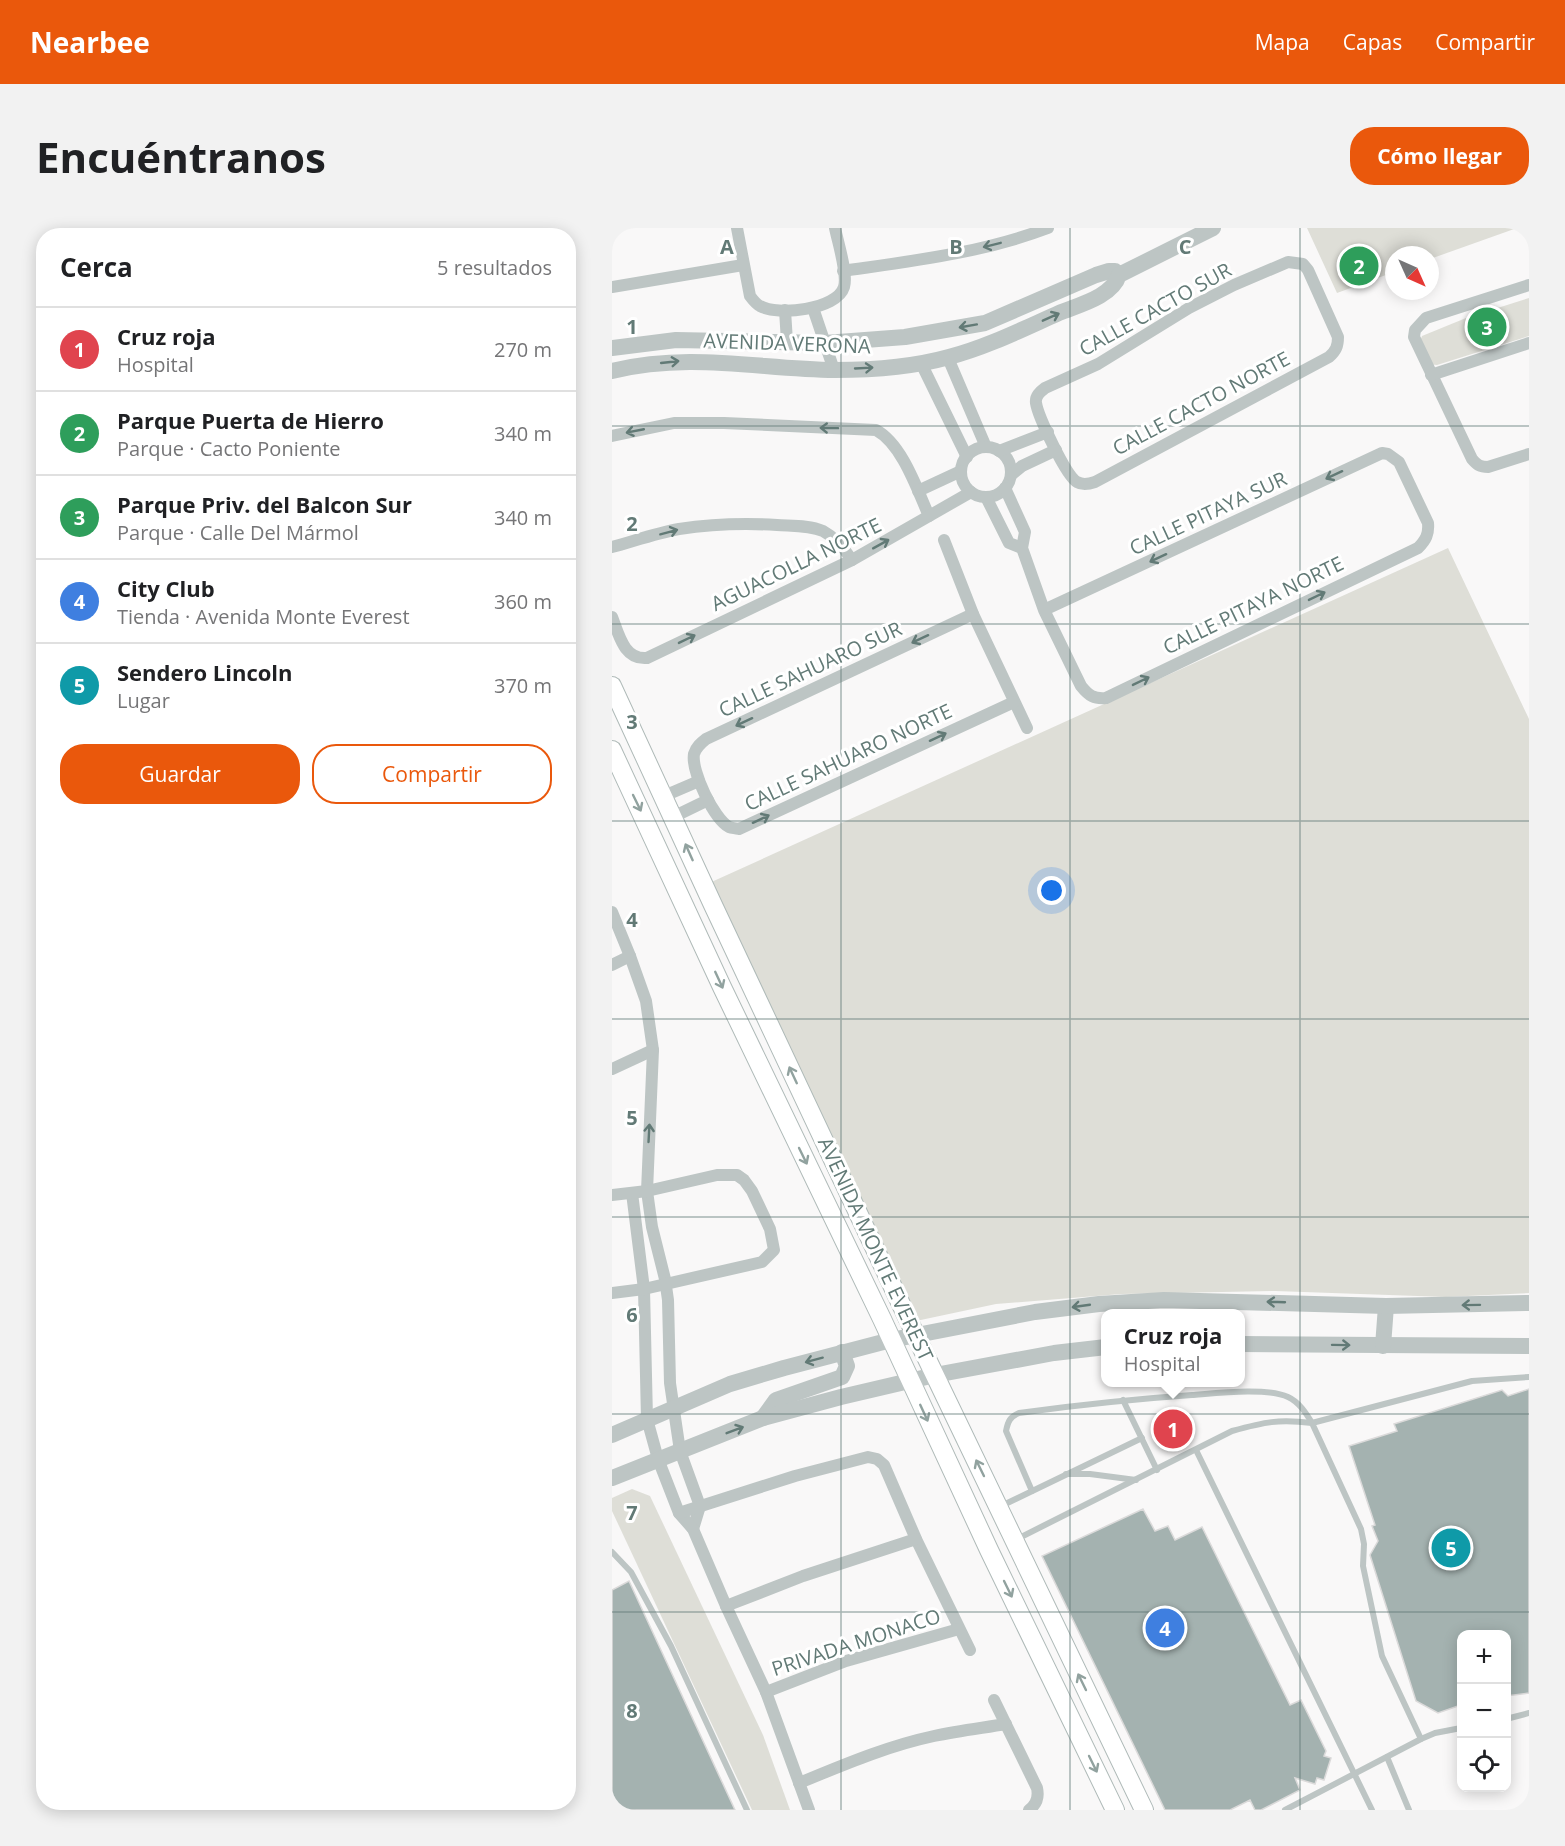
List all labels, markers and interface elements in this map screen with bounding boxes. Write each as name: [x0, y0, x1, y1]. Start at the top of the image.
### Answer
text: Nearbee: [30, 23, 150, 61]
text: Mapa: [1255, 28, 1310, 56]
text: Capas: [1343, 28, 1402, 56]
text: Compartir: [1435, 28, 1535, 56]
button: Cómo llegar: [1350, 127, 1529, 185]
text: Encuéntranos: [36, 128, 326, 185]
text: A: [720, 233, 734, 260]
text: B: [949, 233, 963, 260]
text: C: [1179, 233, 1192, 260]
one-way arrow: [983, 240, 1002, 251]
pin: 2: [1340, 243, 1378, 288]
north arrow: [1385, 246, 1439, 300]
text: Cerca: [60, 249, 133, 285]
text: 5 resultados: [437, 254, 552, 281]
street label: CALLE CACTO SUR: [1074, 256, 1236, 362]
pin: 3: [1468, 304, 1506, 350]
one-way arrow: [1041, 311, 1059, 322]
text: 1: [626, 313, 638, 340]
one-way arrow: [959, 320, 979, 331]
text: Cruz roja: [117, 321, 216, 351]
street label: AVENIDA VERONA: [703, 327, 871, 359]
text: 1: [74, 336, 85, 363]
text: 270 m: [494, 336, 552, 363]
street label: CALLE CACTO NORTE: [1108, 345, 1294, 461]
text: Hospital: [117, 351, 194, 378]
one-way arrow: [659, 357, 679, 368]
one-way arrow: [854, 363, 874, 374]
text: Parque Puerta de Hierro: [117, 405, 384, 435]
text: 2: [74, 420, 85, 447]
text: 340 m: [494, 420, 552, 447]
one-way arrow: [819, 422, 839, 434]
one-way arrow: [625, 426, 645, 437]
text: Parque · Cacto Poniente: [117, 435, 341, 462]
street label: CALLE PITAYA SUR: [1125, 464, 1292, 561]
one-way arrow: [1326, 469, 1344, 481]
text: Parque Priv. del Balcon Sur: [117, 489, 412, 519]
text: 3: [74, 504, 85, 531]
text: 340 m: [494, 504, 552, 531]
text: 2: [626, 510, 638, 537]
street label: AGUACOLLA NORTE: [706, 511, 886, 617]
text: Parque · Calle Del Mármol: [117, 519, 359, 546]
one-way arrow: [659, 526, 678, 538]
one-way arrow: [872, 538, 889, 550]
street label: CALLE PITAYA NORTE: [1158, 550, 1348, 660]
one-way arrow: [1150, 553, 1168, 565]
text: City Club: [117, 573, 215, 603]
text: 4: [74, 588, 85, 615]
text: 360 m: [494, 588, 552, 615]
one-way arrow: [1308, 590, 1326, 602]
text: Tienda · Avenida Monte Everest: [117, 603, 410, 630]
street label: CALLE SAHUARO SUR: [714, 614, 906, 723]
one-way arrow: [677, 633, 695, 645]
one-way arrow: [912, 634, 930, 646]
text: Sendero Lincoln: [117, 657, 293, 687]
text: 5: [74, 672, 85, 699]
text: 370 m: [494, 672, 552, 699]
one-way arrow: [1132, 674, 1150, 686]
text: Lugar: [117, 687, 170, 714]
street label: CALLE SAHUARO NORTE: [740, 697, 956, 817]
text: 3: [626, 708, 638, 735]
one-way arrow: [735, 716, 753, 728]
one-way arrow: [929, 730, 947, 742]
button: Guardar: [60, 744, 300, 804]
button: Compartir: [312, 744, 552, 804]
one-way arrow: [632, 793, 644, 811]
one-way arrow: [752, 813, 770, 824]
one-way arrow: [682, 843, 693, 861]
your location: [1037, 876, 1066, 905]
text: 4: [626, 906, 638, 933]
one-way arrow: [714, 971, 725, 989]
one-way arrow: [787, 1066, 799, 1084]
text: 5: [626, 1104, 638, 1131]
one-way arrow: [644, 1123, 655, 1143]
street label: AVENIDA MONTE EVEREST: [812, 1133, 940, 1365]
one-way arrow: [798, 1146, 810, 1164]
one-way arrow: [1266, 1297, 1286, 1308]
one-way arrow: [1461, 1299, 1481, 1311]
text: 6: [626, 1301, 638, 1328]
one-way arrow: [1072, 1301, 1091, 1312]
popup: [1101, 1309, 1245, 1387]
text: Cruz roja: [1124, 1320, 1222, 1350]
one-way arrow: [1330, 1339, 1350, 1351]
text: Hospital: [1124, 1350, 1201, 1377]
one-way arrow: [805, 1355, 824, 1366]
one-way arrow: [919, 1403, 931, 1421]
pin: 1: [1154, 1406, 1192, 1452]
one-way arrow: [725, 1424, 743, 1435]
one-way arrow: [974, 1459, 985, 1477]
text: 7: [626, 1499, 638, 1526]
pin: 5: [1432, 1526, 1470, 1570]
one-way arrow: [1002, 1579, 1014, 1597]
street label: PRIVADA MONACO: [768, 1602, 944, 1682]
pin: 4: [1146, 1606, 1184, 1650]
map controls: [1457, 1630, 1511, 1792]
button: +: [1457, 1630, 1511, 1684]
one-way arrow: [1076, 1673, 1088, 1691]
button: −: [1457, 1684, 1511, 1738]
text: 8: [626, 1697, 638, 1724]
button: locate: [1457, 1738, 1511, 1792]
one-way arrow: [1087, 1755, 1099, 1773]

